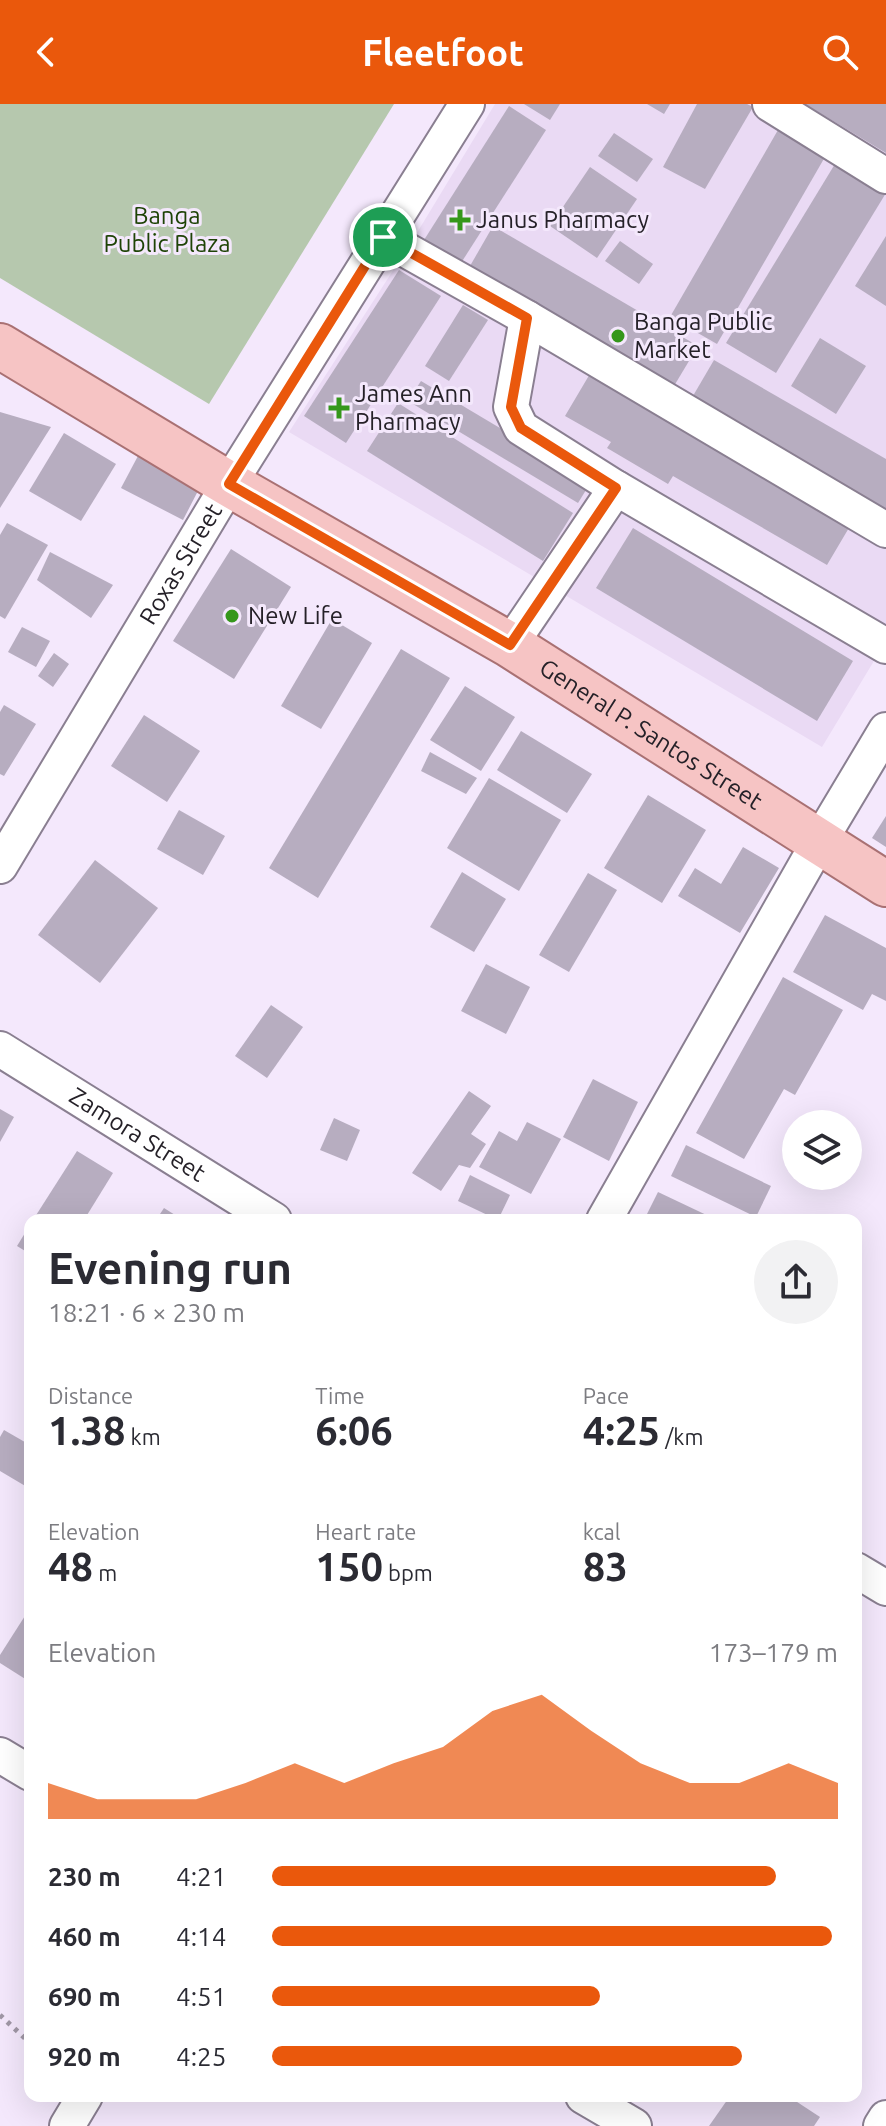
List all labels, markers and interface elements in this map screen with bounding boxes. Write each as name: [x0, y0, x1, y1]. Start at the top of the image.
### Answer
icon: back: [24, 30, 68, 74]
icon: search: [818, 30, 862, 74]
text: Fleetfoot: [362, 32, 524, 73]
park label: Banga Public Plaza: [103, 202, 231, 257]
pin: [349, 203, 417, 271]
place label: Janus Pharmacy: [476, 206, 649, 233]
marker: Janus Pharmacy: [451, 211, 469, 229]
icon: arrive: [361, 215, 405, 259]
place label: Banga Public Market: [634, 308, 772, 363]
marker: Banga Public Market: [609, 327, 627, 345]
place label: James Ann Pharmacy: [355, 380, 472, 435]
marker: James Ann Pharmacy: [330, 399, 348, 417]
street label: Roxas Street: [134, 498, 227, 629]
place label: New Life: [248, 602, 343, 629]
marker: New Life: [223, 607, 241, 625]
street label: General P. Santos Street: [535, 653, 768, 815]
street label: Zamora Street: [65, 1082, 211, 1187]
map controls: [782, 1110, 862, 1190]
button: layers: [782, 1110, 862, 1190]
button: share: [754, 1240, 838, 1324]
text: Evening run: [48, 1243, 292, 1292]
text: 18:21 · 6 × 230 m: [48, 1298, 245, 1327]
text: Distance: [48, 1383, 133, 1408]
text: Time: [315, 1383, 365, 1408]
text: Pace: [583, 1383, 629, 1408]
text: 1.38: [48, 1408, 126, 1453]
text: 6:06: [315, 1408, 393, 1453]
text: 4:25: [583, 1408, 660, 1453]
text: km: [126, 1424, 161, 1449]
text: /km: [660, 1424, 703, 1449]
text: Elevation: [48, 1519, 140, 1544]
text: Heart rate: [315, 1519, 417, 1544]
text: kcal: [583, 1519, 621, 1544]
text: 48: [48, 1544, 93, 1589]
text: 150: [315, 1544, 383, 1589]
text: 83: [583, 1544, 628, 1589]
text: m: [93, 1560, 117, 1585]
text: bpm: [383, 1560, 433, 1585]
text: Elevation: [48, 1638, 156, 1667]
text: 173–179 m: [709, 1638, 838, 1667]
text: 230 m: [48, 1862, 121, 1891]
text: 4:21: [176, 1862, 226, 1891]
text: 460 m: [48, 1922, 121, 1951]
text: 4:14: [176, 1922, 226, 1951]
text: 690 m: [48, 1982, 121, 2011]
text: 4:51: [176, 1982, 226, 2011]
text: 920 m: [48, 2042, 121, 2071]
text: 4:25: [176, 2042, 226, 2071]

